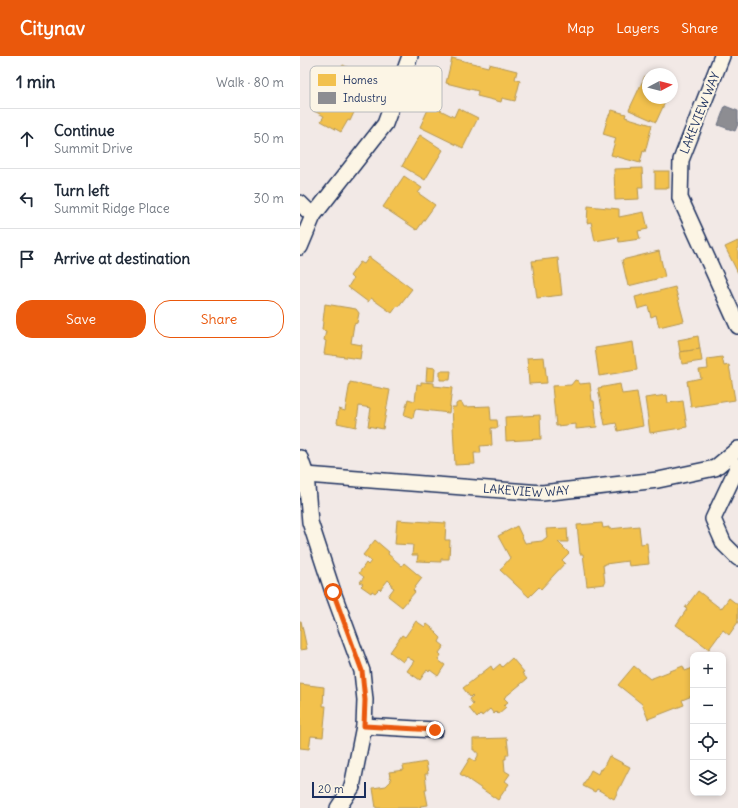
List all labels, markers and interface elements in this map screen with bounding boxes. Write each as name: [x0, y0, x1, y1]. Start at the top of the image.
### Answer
text: Citynav: [20, 16, 85, 40]
text: Map: [567, 19, 594, 37]
text: Layers: [616, 19, 659, 37]
text: Share: [681, 19, 718, 37]
legend: [310, 66, 442, 112]
north arrow: [642, 68, 678, 104]
street label: LAKEVIEW WAY: [676, 70, 723, 156]
text: 1 min: [16, 71, 55, 93]
text: Homes: [343, 73, 378, 87]
text: Walk · 80 m: [216, 74, 284, 91]
text: Industry: [343, 91, 386, 105]
text: Continue: [54, 121, 115, 140]
icon: ahead: [16, 128, 38, 150]
text: 50 m: [253, 130, 284, 147]
text: Summit Drive: [54, 140, 133, 157]
text: Turn left: [54, 181, 109, 200]
icon: left: [16, 188, 38, 210]
text: 30 m: [254, 190, 284, 207]
text: Summit Ridge Place: [54, 200, 170, 217]
icon: arrive: [16, 248, 38, 270]
text: Arrive at destination: [54, 249, 190, 268]
button: Save: [16, 300, 146, 338]
button: Share: [154, 300, 284, 338]
street label: LAKEVIEW WAY: [483, 481, 571, 500]
route start: [324, 583, 342, 601]
map controls: [690, 652, 726, 796]
button: +: [690, 652, 726, 688]
button: −: [690, 688, 726, 724]
route end: [426, 721, 444, 739]
button: locate: [690, 724, 726, 760]
button: layers: [690, 760, 726, 796]
scale bar: [312, 780, 366, 799]
text: 20 m: [318, 782, 344, 796]

